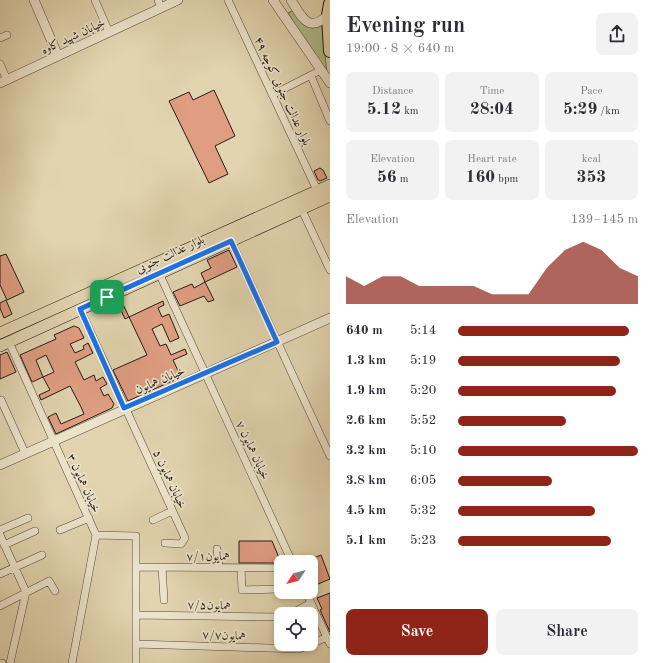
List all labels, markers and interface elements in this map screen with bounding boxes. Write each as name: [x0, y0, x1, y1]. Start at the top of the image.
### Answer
button: share: [596, 13, 638, 55]
text: Evening run: [346, 15, 465, 37]
street label: خیابان شهید کاوه: [39, 16, 108, 58]
street label: بلوار عدالت جنوبی کوچه ۴۹: [250, 35, 313, 148]
text: 19:00 · 8 × 640 m: [346, 42, 454, 55]
text: Distance: [372, 86, 413, 97]
text: Time: [480, 86, 504, 97]
text: Pace: [580, 86, 602, 97]
text: 5.12: [367, 101, 401, 118]
text: 28:04: [470, 101, 514, 118]
text: 5:29: [563, 101, 597, 118]
text: km: [401, 106, 419, 117]
text: /km: [597, 106, 620, 117]
text: Elevation: [370, 154, 415, 165]
text: Heart rate: [467, 154, 517, 165]
text: kcal: [582, 154, 601, 165]
text: 56: [377, 169, 397, 186]
text: 160: [466, 169, 495, 186]
text: 353: [577, 169, 606, 186]
text: m: [397, 174, 408, 185]
text: bpm: [495, 174, 518, 185]
text: Elevation: [346, 213, 399, 226]
text: 139–145 m: [571, 213, 638, 226]
street label: بلوار عدالت جنوبی: [135, 234, 207, 278]
pin: [90, 280, 124, 314]
icon: arrive: [96, 286, 118, 308]
text: 640 m: [346, 324, 383, 337]
text: 5:14: [410, 324, 436, 337]
text: 1.3 km: [346, 354, 386, 367]
text: 5:19: [410, 354, 436, 367]
street label: خیابان همایون: [134, 365, 188, 398]
text: 1.9 km: [346, 384, 386, 397]
text: 5:20: [410, 384, 436, 397]
text: 2.6 km: [346, 414, 386, 427]
text: 5:52: [410, 414, 436, 427]
street label: خیابان همایون ۷: [232, 419, 271, 482]
text: 3.2 km: [346, 444, 386, 457]
text: 5:10: [410, 444, 436, 457]
street label: خیابان همایون ۵: [149, 448, 188, 511]
street label: خیابان همایون ۳: [63, 452, 102, 515]
text: 3.8 km: [346, 474, 386, 487]
text: 6:05: [410, 474, 436, 487]
text: 4.5 km: [346, 504, 386, 517]
text: 5:32: [410, 504, 436, 517]
text: 5.1 km: [346, 534, 386, 547]
text: 5:23: [410, 534, 436, 547]
street label: همایون۷/۱: [186, 551, 230, 564]
north arrow: [274, 555, 318, 599]
map controls: [274, 555, 318, 651]
street label: همایون۷/۵: [187, 600, 231, 613]
button: locate: [274, 607, 318, 651]
button: Save: [346, 609, 488, 655]
button: Share: [496, 609, 638, 655]
street label: همایون۷/۷: [202, 629, 246, 644]

